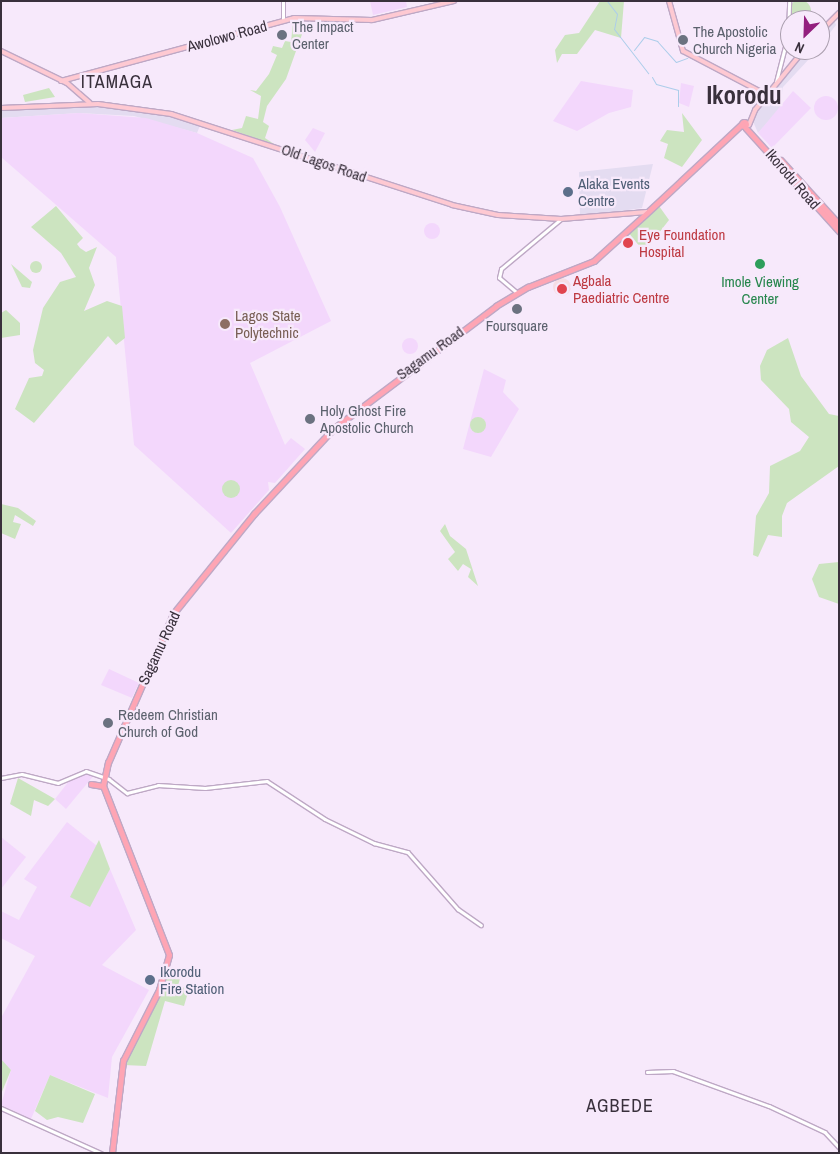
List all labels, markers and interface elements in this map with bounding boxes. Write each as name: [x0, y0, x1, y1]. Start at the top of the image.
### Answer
north arrow: [780, 10, 830, 60]
street label: Awolowo Road: [185, 17, 269, 55]
place label: The Impact Center: [292, 17, 354, 52]
place label: The Apostolic Church Nigeria: [693, 22, 776, 57]
marker: The Impact Center: [276, 29, 288, 41]
marker: The Apostolic Church Nigeria: [677, 34, 689, 46]
text: N: [792, 38, 807, 58]
district label: ITAMAGA: [80, 71, 154, 93]
district label: Ikorodu: [706, 80, 782, 110]
street label: Old Lagos Road: [279, 140, 369, 186]
street label: Ikorodu Road: [762, 145, 824, 213]
place label: Alaka Events Centre: [578, 174, 650, 209]
marker: Alaka Events Centre: [562, 186, 574, 198]
place label: Eye Foundation Hospital: [639, 225, 725, 260]
marker: Eye Foundation Hospital: [621, 236, 635, 250]
marker: Imole Viewing Center: [754, 258, 766, 270]
place label: Agbala Paediatric Centre: [573, 271, 669, 306]
place label: Imole Viewing Center: [721, 272, 799, 307]
marker: Agbala Paediatric Centre: [555, 282, 569, 296]
marker: Foursquare: [511, 303, 523, 315]
place label: Lagos State Polytechnic: [235, 306, 301, 341]
place label: Foursquare: [486, 317, 548, 335]
marker: Lagos State Polytechnic: [219, 318, 231, 330]
street label: Sagamu Road: [393, 323, 467, 383]
place label: Holy Ghost Fire Apostolic Church: [320, 401, 414, 436]
marker: Holy Ghost Fire Apostolic Church: [304, 413, 316, 425]
street label: Sagamu Road: [134, 609, 184, 687]
place label: Redeem Christian Church of God: [118, 705, 218, 740]
marker: Redeem Christian Church of God: [102, 717, 114, 729]
place label: Ikorodu Fire Station: [160, 962, 224, 997]
marker: Ikorodu Fire Station: [144, 974, 156, 986]
district label: AGBEDE: [585, 1095, 655, 1117]

